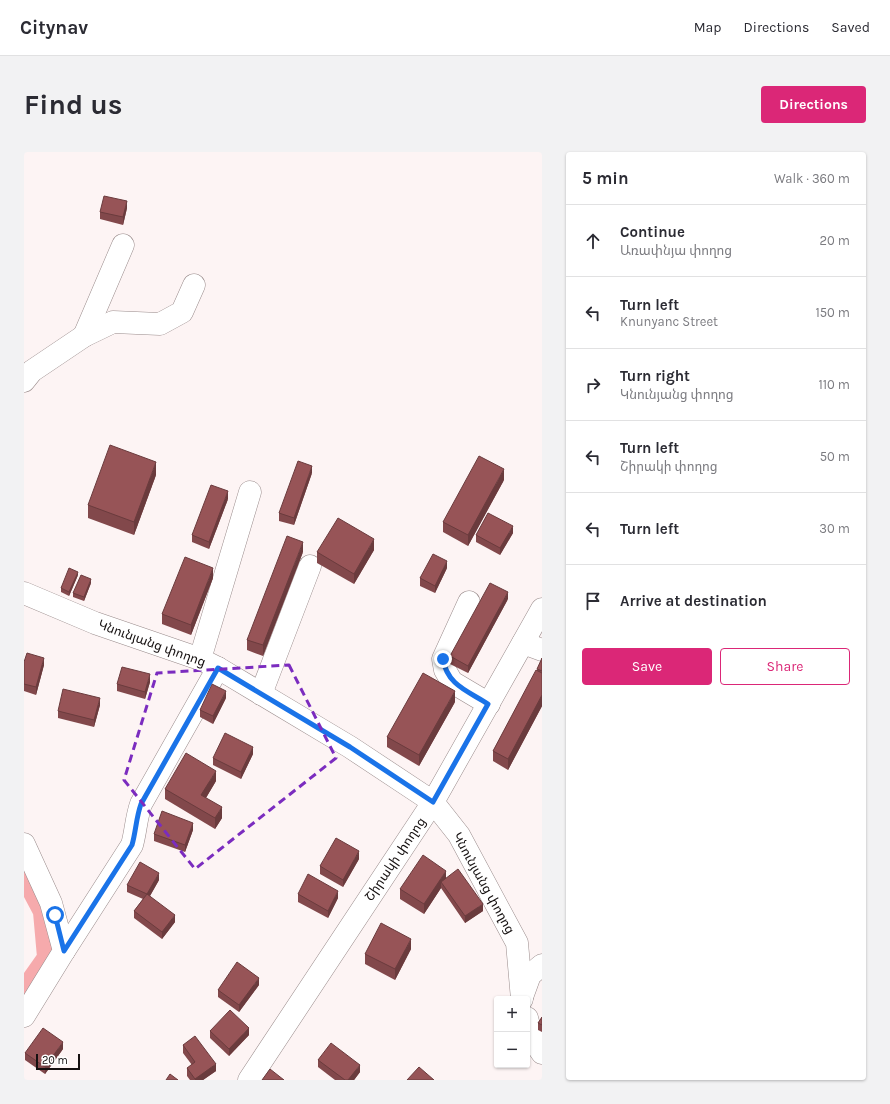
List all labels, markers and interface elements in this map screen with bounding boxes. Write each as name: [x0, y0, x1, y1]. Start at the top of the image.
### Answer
text: Citynav: [20, 17, 88, 39]
text: Map: [694, 19, 722, 36]
text: Directions: [744, 19, 809, 36]
text: Saved: [831, 19, 870, 36]
button: Directions: [761, 86, 866, 123]
text: Find us: [24, 88, 123, 121]
text: 5 min: [582, 168, 629, 188]
text: Walk · 360 m: [774, 171, 850, 186]
text: Continue: [620, 223, 685, 241]
icon: ahead: [582, 230, 604, 252]
text: 20 m: [820, 233, 850, 248]
text: Առափնյա փողոց: [620, 243, 732, 258]
text: Turn left: [620, 296, 679, 314]
icon: left: [582, 302, 604, 324]
text: 150 m: [815, 305, 850, 320]
text: Knunyanc Street: [620, 314, 718, 329]
text: Turn right: [620, 367, 690, 385]
icon: right: [582, 374, 604, 396]
text: 110 m: [818, 377, 850, 392]
text: Կնունյանց փողոց: [620, 387, 734, 402]
text: Turn left: [620, 439, 679, 457]
icon: left: [582, 446, 604, 468]
text: 50 m: [820, 449, 850, 464]
text: Շիրակի փողոց: [620, 459, 717, 474]
icon: left: [582, 518, 604, 540]
text: Turn left: [620, 520, 679, 538]
text: 30 m: [819, 521, 850, 536]
icon: arrive: [582, 590, 604, 612]
text: Arrive at destination: [620, 592, 767, 610]
street label: Կնունյանց փողոց: [96, 617, 208, 669]
button: Save: [582, 648, 712, 685]
button: Share: [720, 648, 850, 685]
route end: [434, 650, 452, 668]
street label: Շիրակի փողոց: [362, 814, 428, 904]
street label: Կնունյանց փողոց: [450, 830, 518, 936]
route start: [46, 906, 64, 924]
map controls: [494, 996, 530, 1068]
button: +: [494, 996, 530, 1032]
button: −: [494, 1032, 530, 1068]
scale bar: [36, 1052, 80, 1071]
text: 20 m: [42, 1054, 68, 1067]

